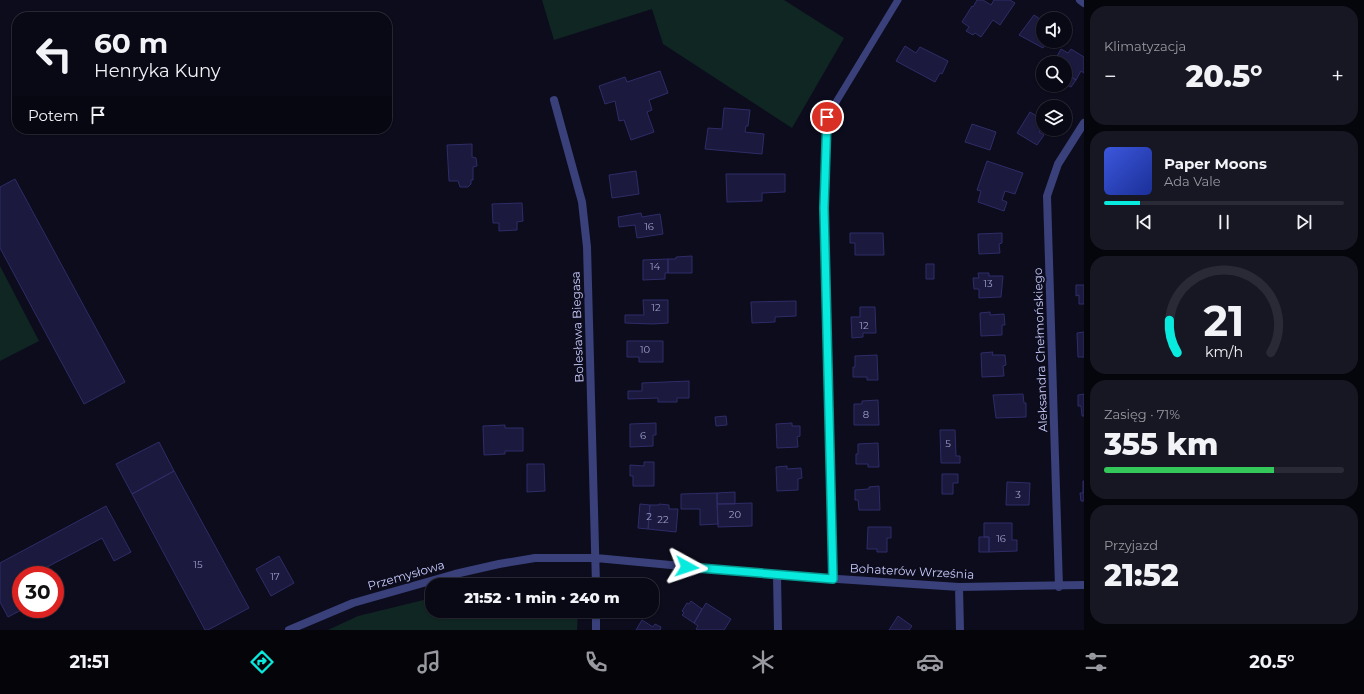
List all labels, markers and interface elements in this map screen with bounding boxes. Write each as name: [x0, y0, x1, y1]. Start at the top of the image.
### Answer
map controls: [1036, 12, 1072, 136]
button: sound: [1036, 12, 1072, 48]
text: 60 m: [94, 26, 168, 60]
icon: left: [28, 28, 80, 80]
text: Klimatyzacja: [1104, 38, 1186, 54]
button: search: [1036, 56, 1072, 92]
text: 20.5°: [1185, 58, 1263, 95]
text: Henryka Kuny: [94, 60, 221, 82]
text: −: [1104, 63, 1117, 90]
text: +: [1331, 63, 1344, 90]
pin: [810, 100, 844, 134]
button: layers: [1036, 100, 1072, 136]
icon: arrive: [87, 104, 109, 126]
text: Potem: [28, 106, 79, 125]
icon: arrive: [816, 106, 838, 128]
text: Paper Moons: [1164, 154, 1267, 173]
text: Ada Vale: [1164, 173, 1221, 189]
icon: previous: [1133, 211, 1155, 233]
icon: pause: [1213, 211, 1235, 233]
icon: next: [1293, 211, 1315, 233]
house number: 16: [644, 220, 654, 233]
house number: 14: [650, 260, 660, 273]
street label: Aleksandra Chełmońskiego: [1030, 267, 1050, 433]
street label: Bolesława Biegasa: [568, 271, 586, 383]
house number: 13: [983, 277, 993, 290]
text: 21: [1204, 296, 1244, 346]
house number: 12: [651, 301, 661, 314]
house number: 12: [859, 319, 869, 332]
house number: 10: [640, 343, 650, 356]
text: km/h: [1205, 343, 1243, 361]
text: Zasięg · 71%: [1104, 406, 1180, 422]
house number: 8: [863, 408, 869, 421]
text: 355 km: [1104, 426, 1218, 463]
house number: 6: [640, 429, 646, 442]
house number: 5: [945, 437, 951, 450]
house number: 3: [1015, 488, 1021, 501]
house number: 20: [729, 508, 742, 521]
house number: 2: [646, 510, 652, 523]
house number: 22: [657, 513, 669, 526]
house number: 16: [996, 532, 1006, 545]
text: Przyjazd: [1104, 537, 1158, 553]
position arrow: [666, 546, 708, 588]
street label: Przemysłowa: [366, 557, 446, 593]
text: 21:52: [1104, 557, 1179, 594]
house number: 15: [193, 558, 203, 571]
street label: Bohaterów Września: [849, 560, 975, 582]
speed limit sign: 30: [12, 566, 64, 618]
house number: 17: [270, 570, 280, 583]
text: 21:52 · 1 min · 240 m: [464, 588, 620, 607]
icon: directions: [248, 648, 276, 676]
icon: music: [415, 648, 443, 676]
icon: phone: [582, 648, 610, 676]
icon: climate: [749, 648, 777, 676]
icon: car: [916, 648, 944, 676]
icon: filters: [1082, 648, 1110, 676]
text: 21:51: [69, 651, 110, 673]
text: 20.5°: [1249, 651, 1295, 673]

